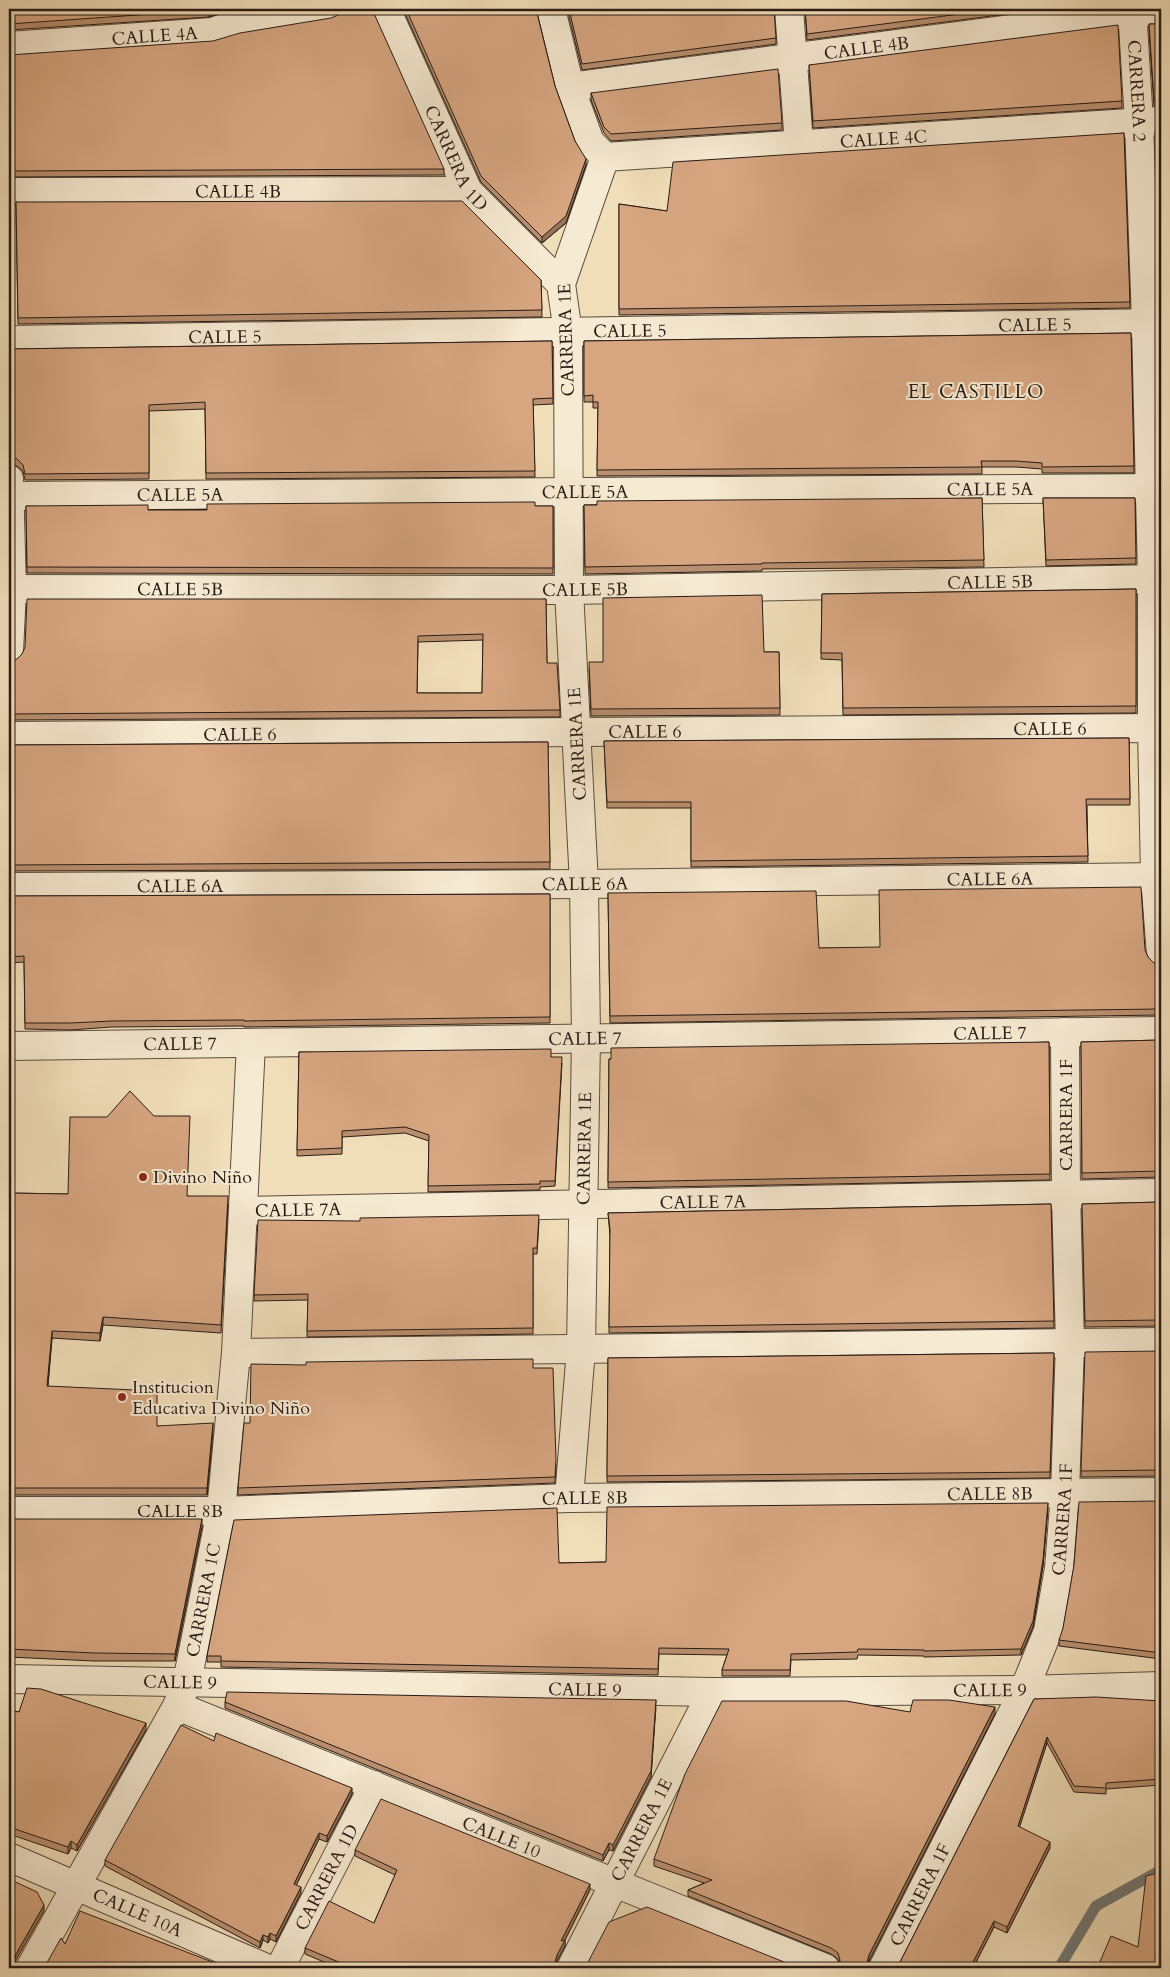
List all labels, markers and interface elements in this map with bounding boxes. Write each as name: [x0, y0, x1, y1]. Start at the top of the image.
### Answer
street label: CALLE 4A: [111, 21, 199, 52]
street label: CALLE 4B: [822, 30, 911, 66]
street label: CARRERA 2: [1121, 39, 1152, 142]
street label: CARRERA 1D: [418, 101, 493, 217]
street label: CALLE 4C: [839, 124, 928, 155]
street label: CALLE 4B: [195, 179, 281, 205]
street label: CARRERA 1E: [552, 283, 581, 397]
street label: CALLE 5: [998, 312, 1072, 338]
street label: CALLE 5: [593, 318, 667, 344]
street label: CALLE 5: [188, 324, 262, 350]
district label: EL CASTILLO: [908, 379, 1044, 405]
street label: CALLE 5A: [947, 477, 1033, 502]
street label: CALLE 5A: [542, 480, 628, 505]
street label: CALLE 5A: [137, 483, 223, 508]
street label: CALLE 5B: [947, 569, 1033, 596]
street label: CALLE 5B: [137, 577, 223, 602]
street label: CALLE 5B: [542, 577, 628, 603]
street label: CARRERA 1E: [562, 687, 593, 801]
street label: CALLE 6: [1013, 717, 1087, 742]
street label: CALLE 6: [608, 719, 682, 745]
street label: CALLE 6: [203, 722, 277, 748]
street label: CALLE 6A: [947, 867, 1033, 893]
street label: CALLE 6A: [542, 871, 629, 897]
street label: CALLE 6A: [137, 874, 223, 899]
street label: CALLE 7: [953, 1021, 1027, 1047]
street label: CALLE 7: [548, 1026, 622, 1052]
street label: CALLE 7: [143, 1031, 217, 1057]
street label: CARRERA 1F: [1054, 1059, 1079, 1171]
street label: CARRERA 1E: [571, 1092, 598, 1205]
place label: Divino Niño: [153, 1165, 252, 1190]
marker: Divino Niño: [137, 1171, 149, 1183]
street label: CALLE 7A: [660, 1189, 747, 1216]
street label: CALLE 7A: [255, 1197, 342, 1224]
place label: Institucion Educativa Divino Niño: [132, 1375, 310, 1421]
marker: Institucion Educativa Divino Niño: [116, 1391, 128, 1403]
street label: CARRERA 1F: [1046, 1463, 1079, 1578]
street label: CALLE 8B: [947, 1481, 1033, 1507]
street label: CALLE 8B: [541, 1485, 628, 1512]
street label: CALLE 8B: [137, 1499, 223, 1524]
street label: CARRERA 1C: [180, 1541, 227, 1659]
street label: CALLE 9: [143, 1669, 217, 1696]
street label: CALLE 9: [548, 1677, 622, 1703]
street label: CALLE 9: [953, 1678, 1027, 1703]
street label: CARRERA 1E: [605, 1774, 679, 1886]
street label: CALLE 10: [458, 1811, 544, 1865]
street label: CARRERA 1D: [289, 1820, 365, 1935]
street label: CARRERA 1F: [884, 1839, 957, 1951]
street label: CALLE 10A: [88, 1883, 186, 1943]

